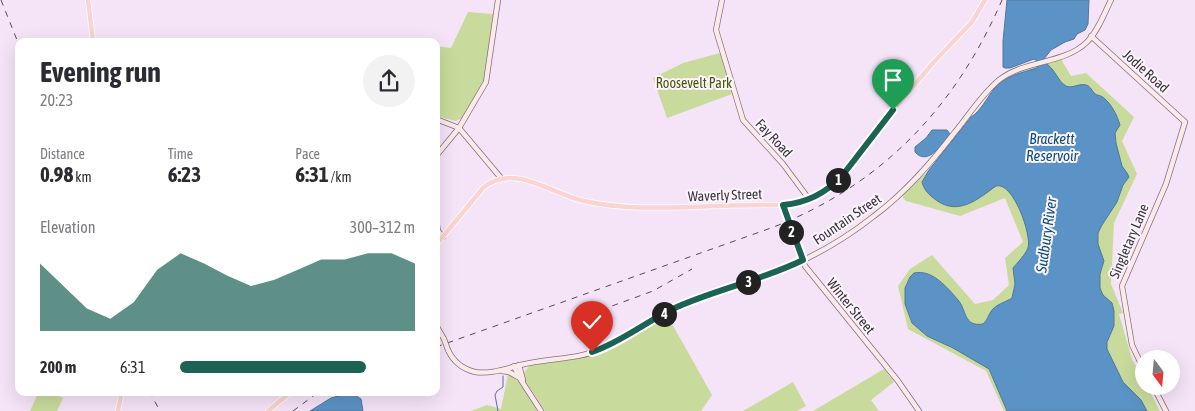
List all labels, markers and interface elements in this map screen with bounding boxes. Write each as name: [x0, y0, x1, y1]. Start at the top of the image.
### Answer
street label: Jodie Road: [1120, 46, 1172, 96]
button: share: [363, 55, 415, 107]
text: Evening run: [40, 56, 161, 88]
pin: [872, 59, 914, 110]
icon: arrive: [879, 66, 907, 94]
park label: Roosevelt Park: [656, 75, 732, 91]
text: 20:23: [40, 91, 73, 109]
street label: Fay Road: [752, 116, 796, 160]
water label: Brackett Reservoir: [1026, 130, 1078, 164]
text: Distance: [40, 146, 85, 162]
text: Time: [168, 146, 193, 162]
text: Pace: [295, 146, 320, 162]
text: 0.98: [40, 162, 73, 186]
text: 6:23: [168, 162, 201, 186]
text: 6:31: [295, 162, 329, 186]
pin: 1: [826, 168, 850, 192]
text: km: [73, 169, 92, 185]
text: /km: [329, 169, 352, 185]
text: 1: [835, 172, 842, 188]
street label: Waverly Street: [688, 186, 762, 204]
street label: Fountain Street: [810, 190, 884, 248]
water label: Sudbury River: [1032, 196, 1060, 275]
street label: Singletary Lane: [1106, 201, 1152, 281]
text: Elevation: [40, 218, 95, 236]
text: 300–312 m: [350, 218, 415, 236]
pin: 2: [778, 220, 804, 244]
text: 2: [788, 224, 795, 240]
pin: 3: [736, 270, 760, 294]
text: 3: [745, 274, 752, 290]
street label: Winter Street: [824, 275, 878, 337]
pin: [571, 301, 613, 352]
pin: 4: [652, 302, 676, 326]
text: 4: [661, 306, 668, 322]
icon: check: [578, 308, 606, 336]
north arrow: [1135, 350, 1180, 395]
map controls: [1135, 350, 1180, 395]
text: 200 m: [40, 358, 76, 376]
text: 6:31: [120, 358, 145, 376]

